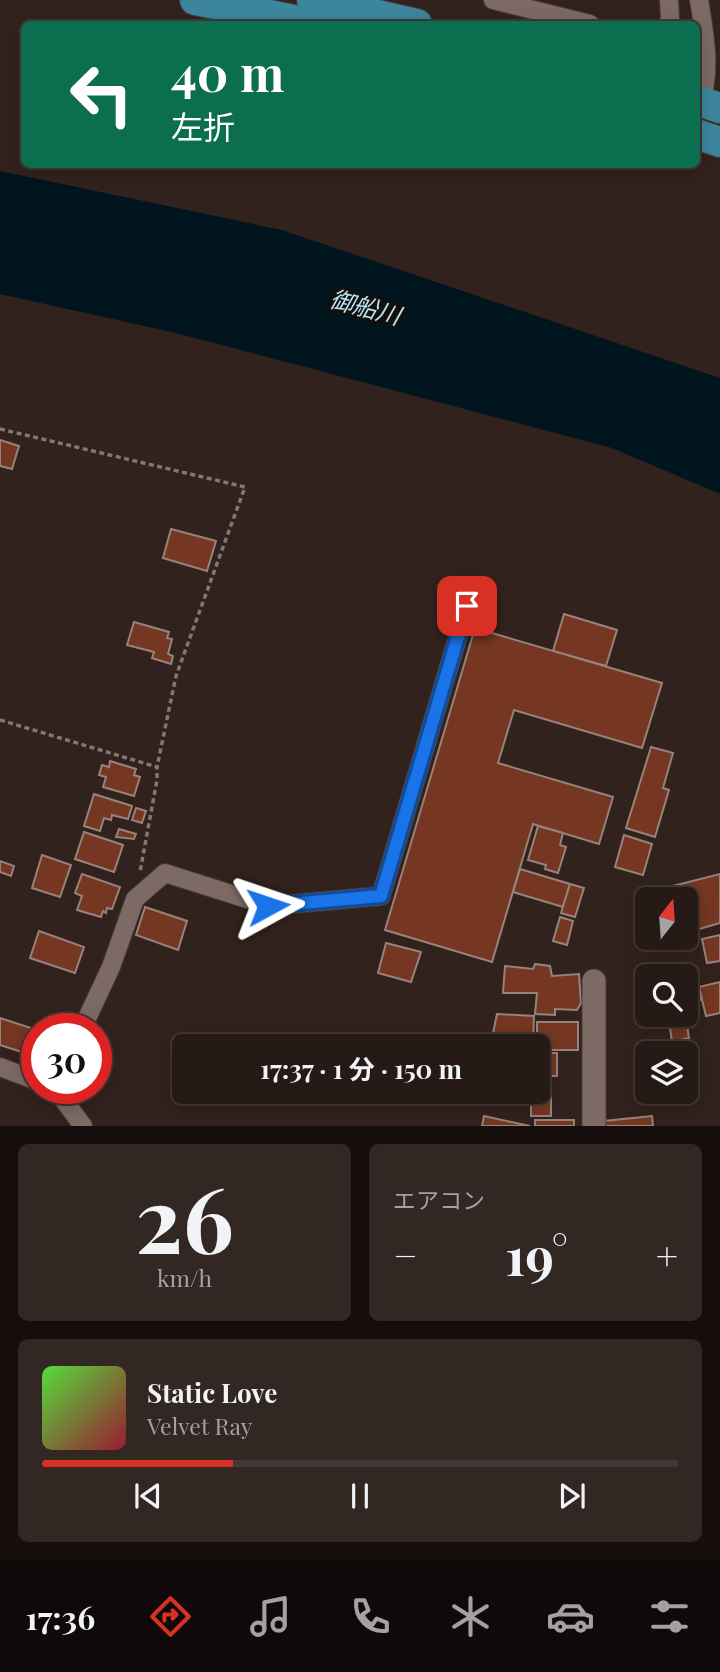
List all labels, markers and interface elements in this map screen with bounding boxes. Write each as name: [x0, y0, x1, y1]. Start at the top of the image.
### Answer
text: 40 m: [171, 39, 284, 104]
icon: left: [56, 49, 147, 140]
text: 左折: [171, 104, 235, 147]
water label: 御船川: [327, 281, 407, 332]
pin: [437, 576, 497, 636]
icon: arrive: [448, 587, 486, 625]
position arrow: [231, 869, 305, 943]
north arrow: [635, 887, 698, 950]
map controls: [635, 887, 698, 1104]
button: search: [635, 964, 698, 1027]
speed limit sign: 30: [21, 1013, 112, 1104]
button: layers: [635, 1041, 698, 1104]
text: 17:37 · 1 分 · 150 m: [260, 1051, 462, 1086]
text: 26: [135, 1156, 234, 1277]
text: エアコン: [393, 1184, 485, 1215]
text: 19°: [505, 1220, 568, 1289]
text: −: [393, 1229, 418, 1280]
text: +: [656, 1229, 678, 1280]
text: km/h: [157, 1262, 212, 1293]
text: Static Love: [147, 1375, 277, 1410]
text: Velvet Ray: [147, 1410, 252, 1441]
icon: previous: [129, 1477, 167, 1515]
icon: pause: [341, 1477, 379, 1515]
icon: next: [553, 1477, 591, 1515]
icon: directions: [146, 1592, 195, 1641]
icon: music: [246, 1592, 295, 1641]
icon: phone: [346, 1592, 395, 1641]
icon: climate: [446, 1592, 495, 1641]
icon: car: [546, 1592, 595, 1641]
icon: filters: [645, 1592, 694, 1641]
text: 17:36: [25, 1595, 95, 1638]

